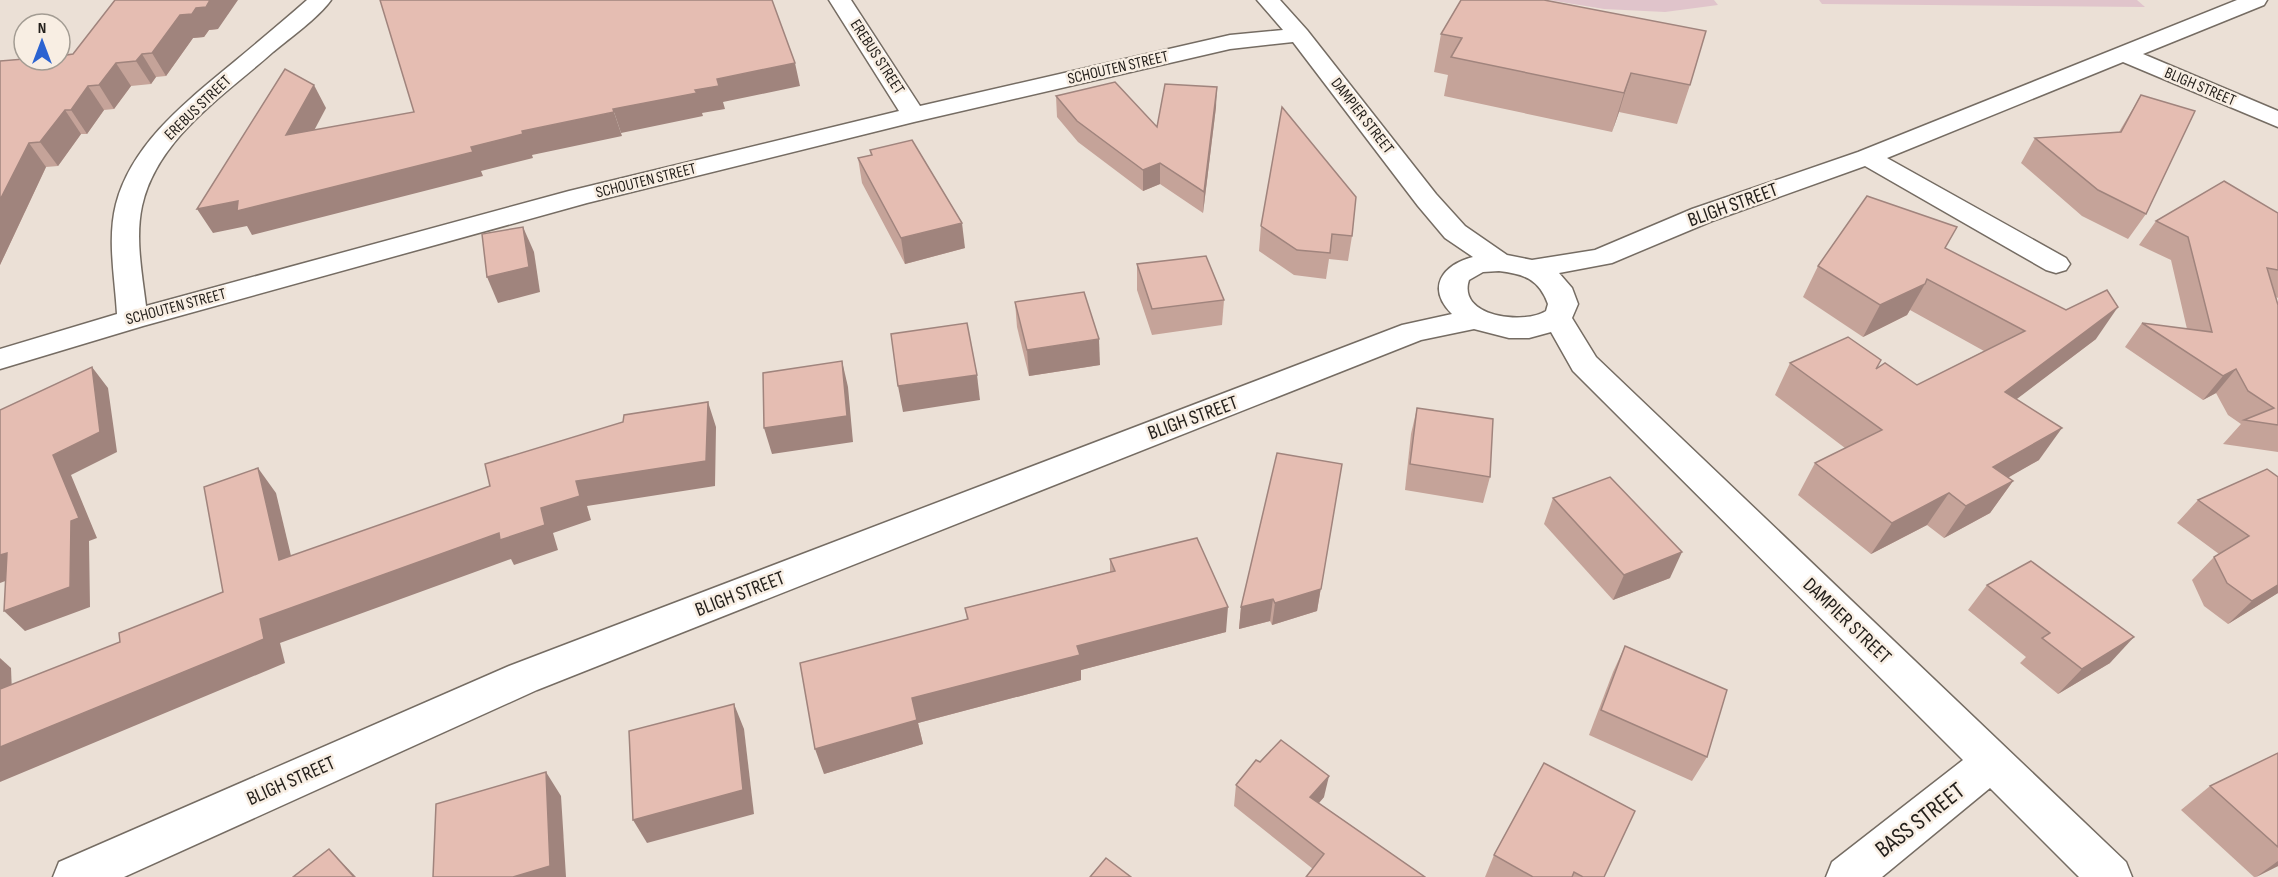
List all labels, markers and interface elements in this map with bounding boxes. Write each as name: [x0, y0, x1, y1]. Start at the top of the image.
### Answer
north arrow: [12, 12, 72, 72]
street label: EREBUS STREET: [846, 16, 908, 98]
text: N: [38, 19, 46, 38]
street label: SCHOUTEN STREET: [1066, 47, 1171, 89]
street label: BLIGH STREET: [2162, 64, 2239, 111]
street label: EREBUS STREET: [161, 71, 236, 144]
street label: DAMPIER STREET: [1327, 74, 1398, 158]
street label: SCHOUTEN STREET: [594, 159, 699, 203]
street label: BLIGH STREET: [1685, 178, 1781, 232]
street label: SCHOUTEN STREET: [124, 284, 229, 329]
street label: BLIGH STREET: [1145, 391, 1241, 445]
street label: BLIGH STREET: [692, 566, 788, 622]
street label: DAMPIER STREET: [1798, 573, 1896, 669]
street label: BLIGH STREET: [243, 751, 339, 811]
street label: BASS STREET: [1870, 776, 1971, 864]

